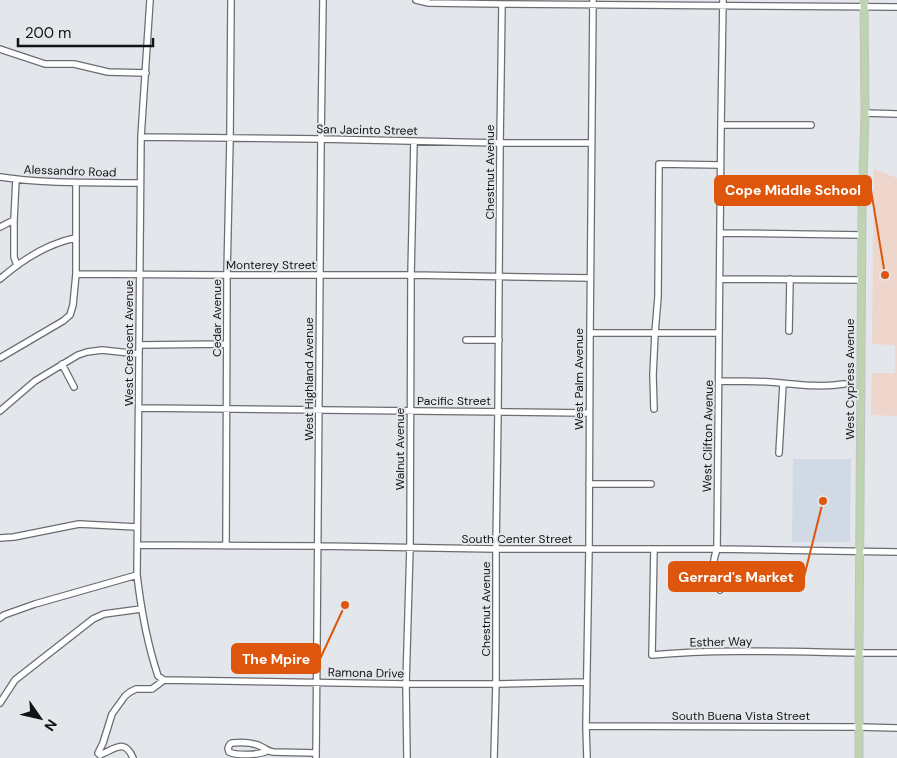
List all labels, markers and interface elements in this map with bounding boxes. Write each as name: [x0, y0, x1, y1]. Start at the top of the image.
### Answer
scale bar: [18, 15, 152, 47]
text: 200 m: [25, 23, 71, 43]
street label: San Jacinto Street: [316, 121, 418, 139]
street label: Chestnut Avenue: [482, 124, 498, 220]
street label: Alessandro Road: [23, 161, 117, 181]
callout: Cope Middle School: [715, 176, 871, 205]
text: Cope Middle School: [725, 181, 861, 199]
street label: Monterey Street: [226, 257, 316, 273]
street label: Cedar Avenue: [209, 279, 225, 357]
street label: West Crescent Avenue: [121, 280, 137, 406]
street label: West Highland Avenue: [301, 317, 317, 441]
street label: West Cypress Avenue: [842, 318, 858, 440]
street label: West Palm Avenue: [571, 328, 587, 430]
street label: West Clifton Avenue: [699, 380, 717, 492]
street label: Pacific Street: [417, 393, 491, 409]
street label: Walnut Avenue: [392, 407, 408, 490]
street label: South Center Street: [461, 531, 573, 547]
street label: Chestnut Avenue: [478, 561, 494, 657]
callout: Gerrard's Market: [669, 562, 804, 591]
text: Gerrard's Market: [678, 568, 794, 586]
street label: Esther Way: [690, 633, 753, 651]
callout: The Mpire: [232, 644, 320, 673]
text: The Mpire: [242, 650, 310, 668]
street label: Ramona Drive: [328, 664, 404, 682]
north arrow: [15, 693, 65, 743]
street label: South Buena Vista Street: [672, 708, 810, 724]
text: N: [40, 716, 61, 735]

